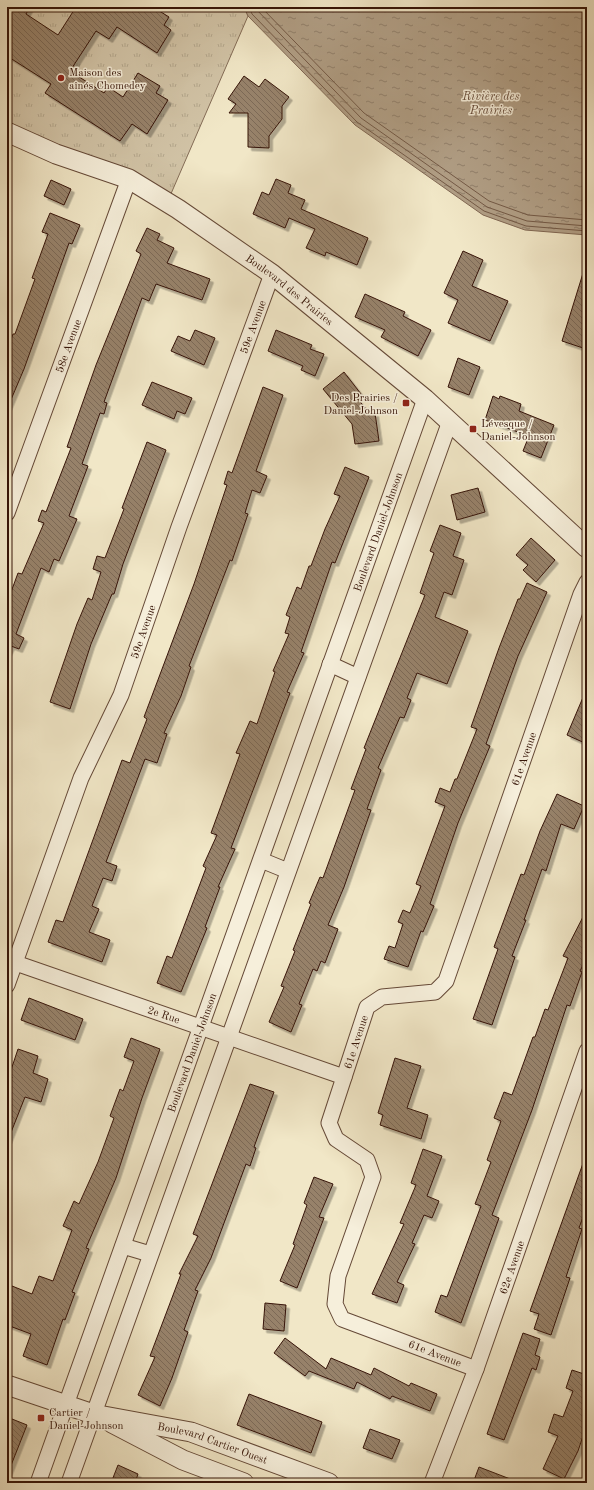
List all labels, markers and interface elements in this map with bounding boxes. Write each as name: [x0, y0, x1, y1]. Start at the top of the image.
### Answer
place label: Maison des aînés Chomedey: [69, 68, 146, 92]
marker: Maison des aînés Chomedey: [56, 73, 66, 83]
water label: Rivière des Prairies: [461, 91, 520, 117]
street label: Boulevard des Prairies: [243, 253, 335, 328]
street label: 59e Avenue: [239, 299, 269, 355]
street label: 58e Avenue: [55, 318, 84, 374]
place label: Des Prairies / Daniel-Johnson: [323, 393, 398, 417]
marker: Des Prairies / Daniel-Johnson: [401, 398, 411, 408]
place label: Lévesque / Daniel-Johnson: [481, 419, 556, 443]
marker: Lévesque / Daniel-Johnson: [468, 424, 478, 434]
street label: Boulevard Daniel-Johnson: [353, 471, 405, 593]
street label: 59e Avenue: [130, 604, 159, 660]
street label: 61e Avenue: [511, 731, 539, 787]
street label: Boulevard Daniel-Johnson: [167, 992, 219, 1114]
street label: 2e Rue: [146, 1005, 181, 1027]
street label: 61e Avenue: [343, 1014, 371, 1071]
street label: 62e Avenue: [499, 1240, 527, 1296]
street label: 61e Avenue: [406, 1339, 463, 1370]
place label: Cartier / Daniel-Johnson: [49, 1408, 124, 1432]
marker: Cartier / Daniel-Johnson: [36, 1413, 46, 1423]
street label: Boulevard Cartier Ouest: [156, 1422, 269, 1467]

